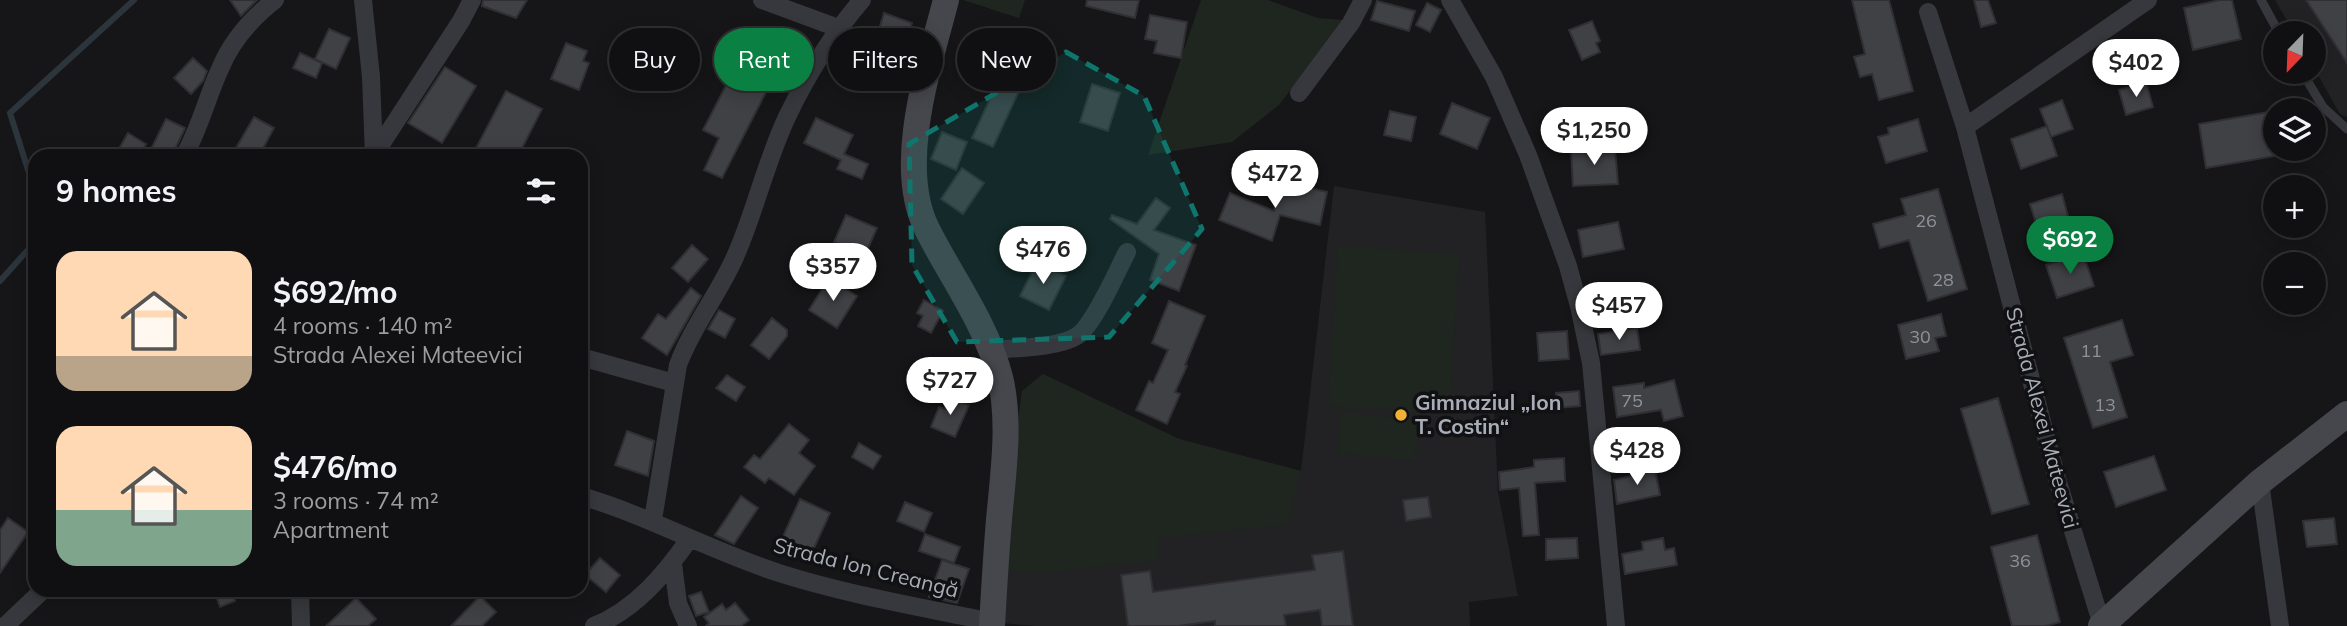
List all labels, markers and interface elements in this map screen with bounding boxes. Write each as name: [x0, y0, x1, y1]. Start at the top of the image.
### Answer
north arrow: [2263, 21, 2326, 84]
map controls: [2263, 21, 2326, 315]
chip: Buy: [609, 28, 700, 91]
chip: Rent: [714, 28, 814, 91]
chip: Filters: [828, 28, 943, 91]
chip: New: [957, 28, 1056, 91]
pin: $402: [2095, 40, 2177, 99]
text: $402: [2108, 47, 2164, 76]
button: layers: [2263, 98, 2326, 161]
pin: $1,250: [1537, 108, 1651, 167]
text: $1,250: [1557, 115, 1631, 144]
pin: $472: [1234, 150, 1316, 210]
text: $472: [1247, 158, 1303, 187]
text: 9 homes: [56, 172, 177, 210]
icon: filters: [522, 172, 560, 210]
button: +: [2263, 175, 2326, 238]
house number: 26: [1915, 209, 1937, 232]
pin: $692: [2029, 216, 2111, 276]
text: $692: [2042, 224, 2098, 253]
pin: $476: [1002, 226, 1084, 286]
text: $476: [1015, 234, 1071, 263]
pin: $357: [792, 244, 874, 303]
text: $357: [805, 251, 861, 280]
button: −: [2263, 252, 2326, 315]
house number: 28: [1932, 268, 1954, 291]
text: $692/mo: [273, 273, 397, 311]
icon: home: [112, 279, 196, 363]
pin: $457: [1578, 282, 1660, 342]
text: $457: [1591, 290, 1647, 319]
street label: Strada Alexei Mateevici: [2001, 304, 2085, 531]
text: 4 rooms · 140 m²: [273, 311, 453, 340]
house number: 30: [1909, 325, 1931, 348]
house number: 11: [2080, 339, 2102, 362]
text: Strada Alexei Mateevici: [273, 340, 523, 369]
pin: $727: [909, 358, 991, 417]
text: $727: [922, 365, 978, 394]
place label: Gimnaziul „Ion T. Costin“: [1415, 389, 1561, 439]
house number: 75: [1621, 389, 1643, 412]
house number: 13: [2094, 393, 2116, 416]
marker: Gimnaziul „Ion T. Costin“: [1393, 407, 1409, 423]
pin: $428: [1596, 428, 1678, 487]
text: $428: [1609, 435, 1665, 464]
text: $476/mo: [273, 448, 397, 486]
icon: home: [112, 454, 196, 538]
text: 3 rooms · 74 m²: [273, 486, 439, 515]
text: Apartment: [273, 515, 389, 544]
street label: Strada Ion Creangă: [771, 531, 961, 603]
house number: 36: [2009, 549, 2031, 572]

